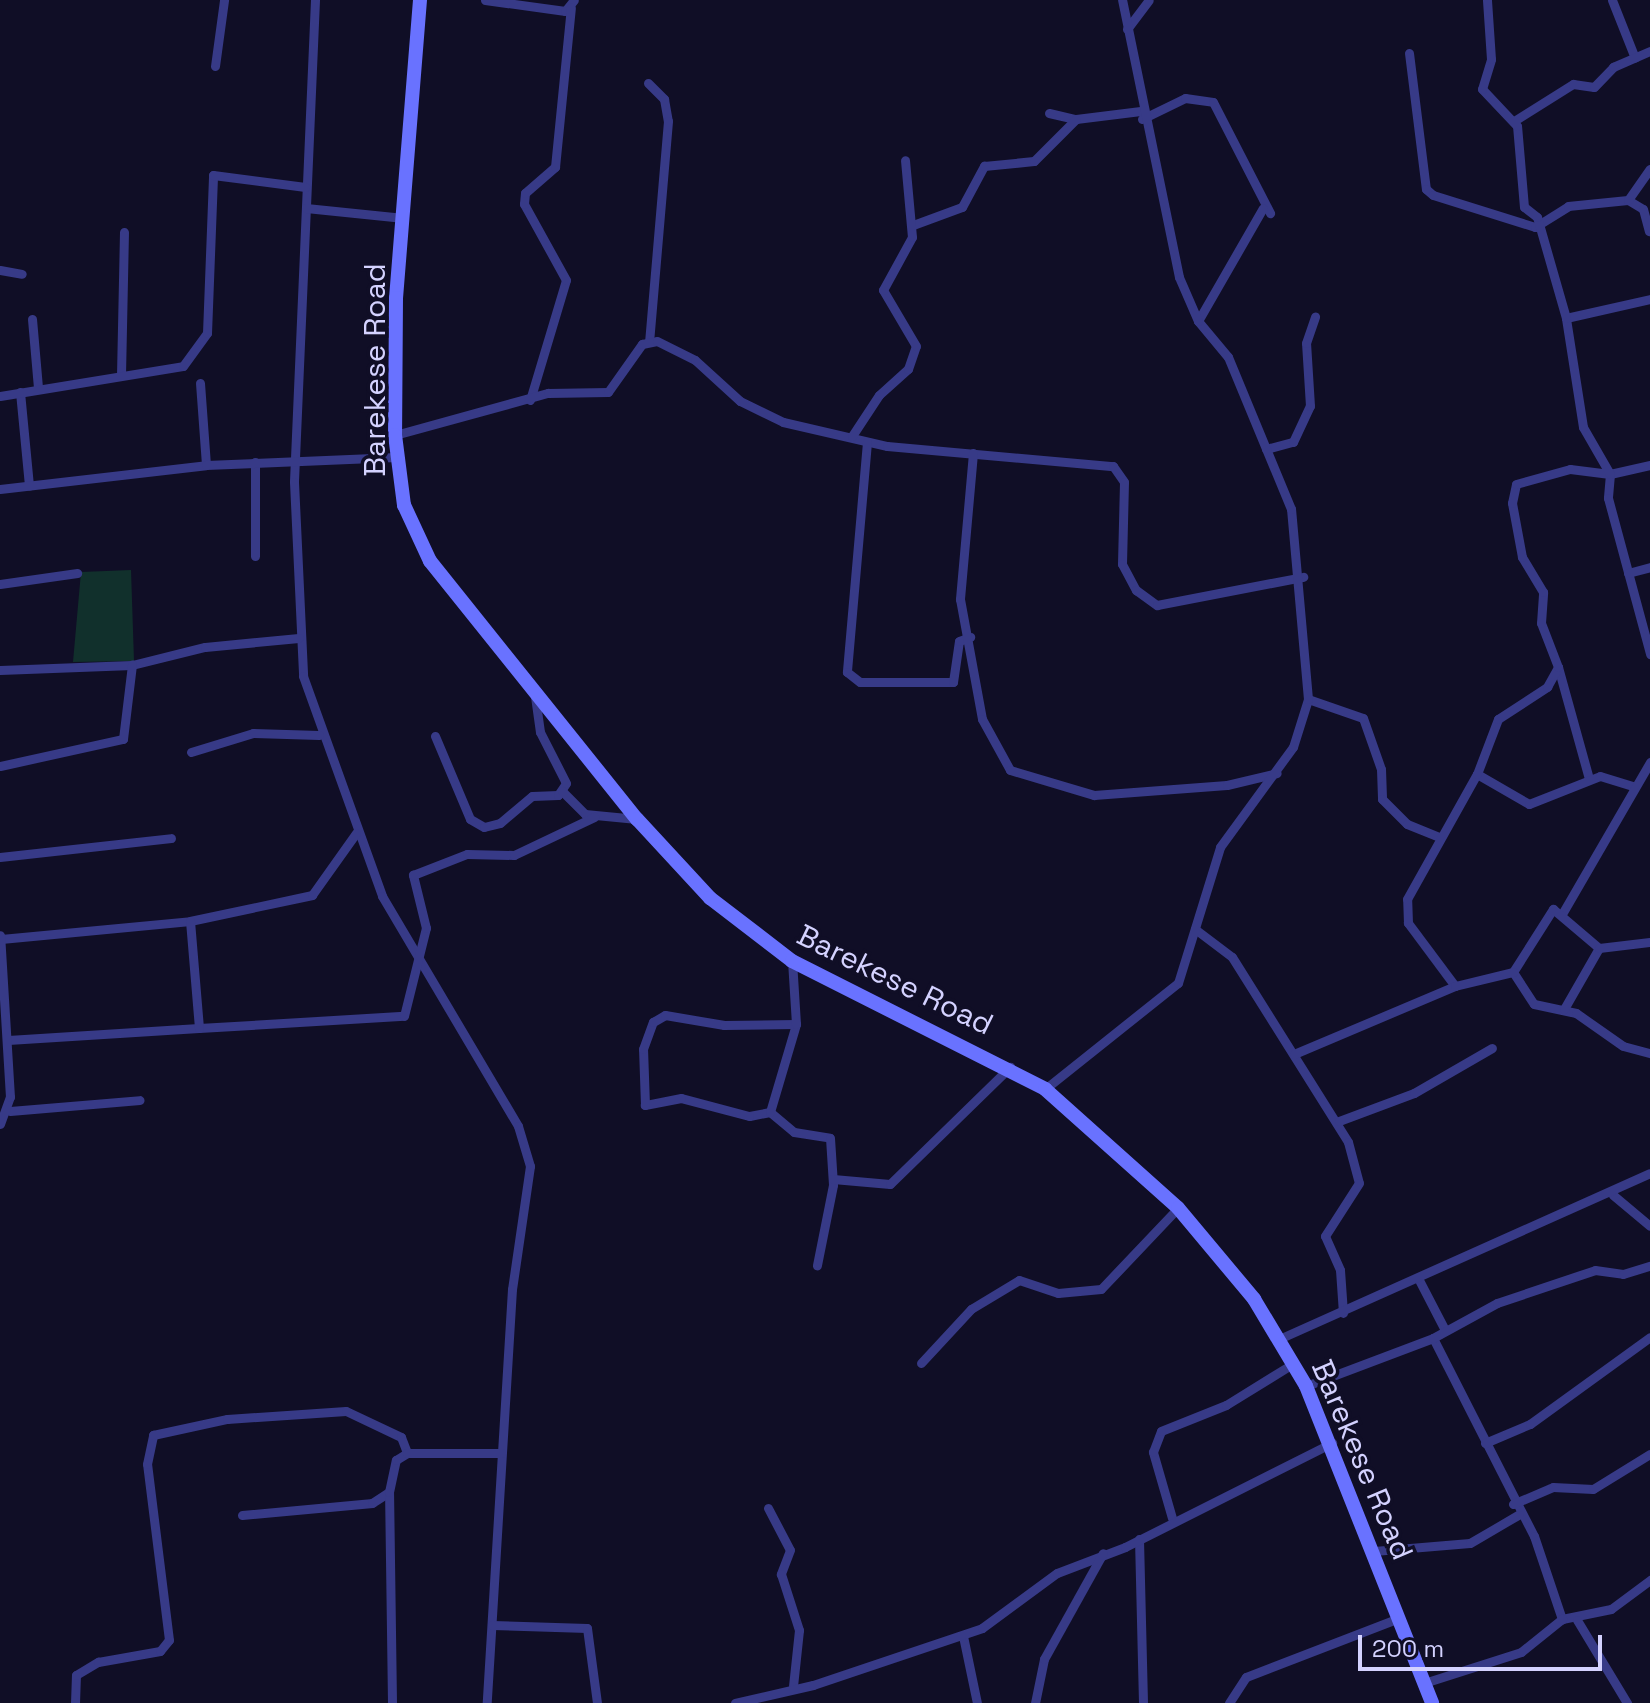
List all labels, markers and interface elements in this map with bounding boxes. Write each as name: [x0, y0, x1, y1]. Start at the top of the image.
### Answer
street label: Barekese Road: [357, 263, 393, 477]
street label: Barekese Road: [791, 917, 999, 1043]
street label: Barekese Road: [1304, 1355, 1420, 1565]
scale bar: [1362, 1619, 1606, 1669]
text: 200 m: [1372, 1633, 1444, 1664]

